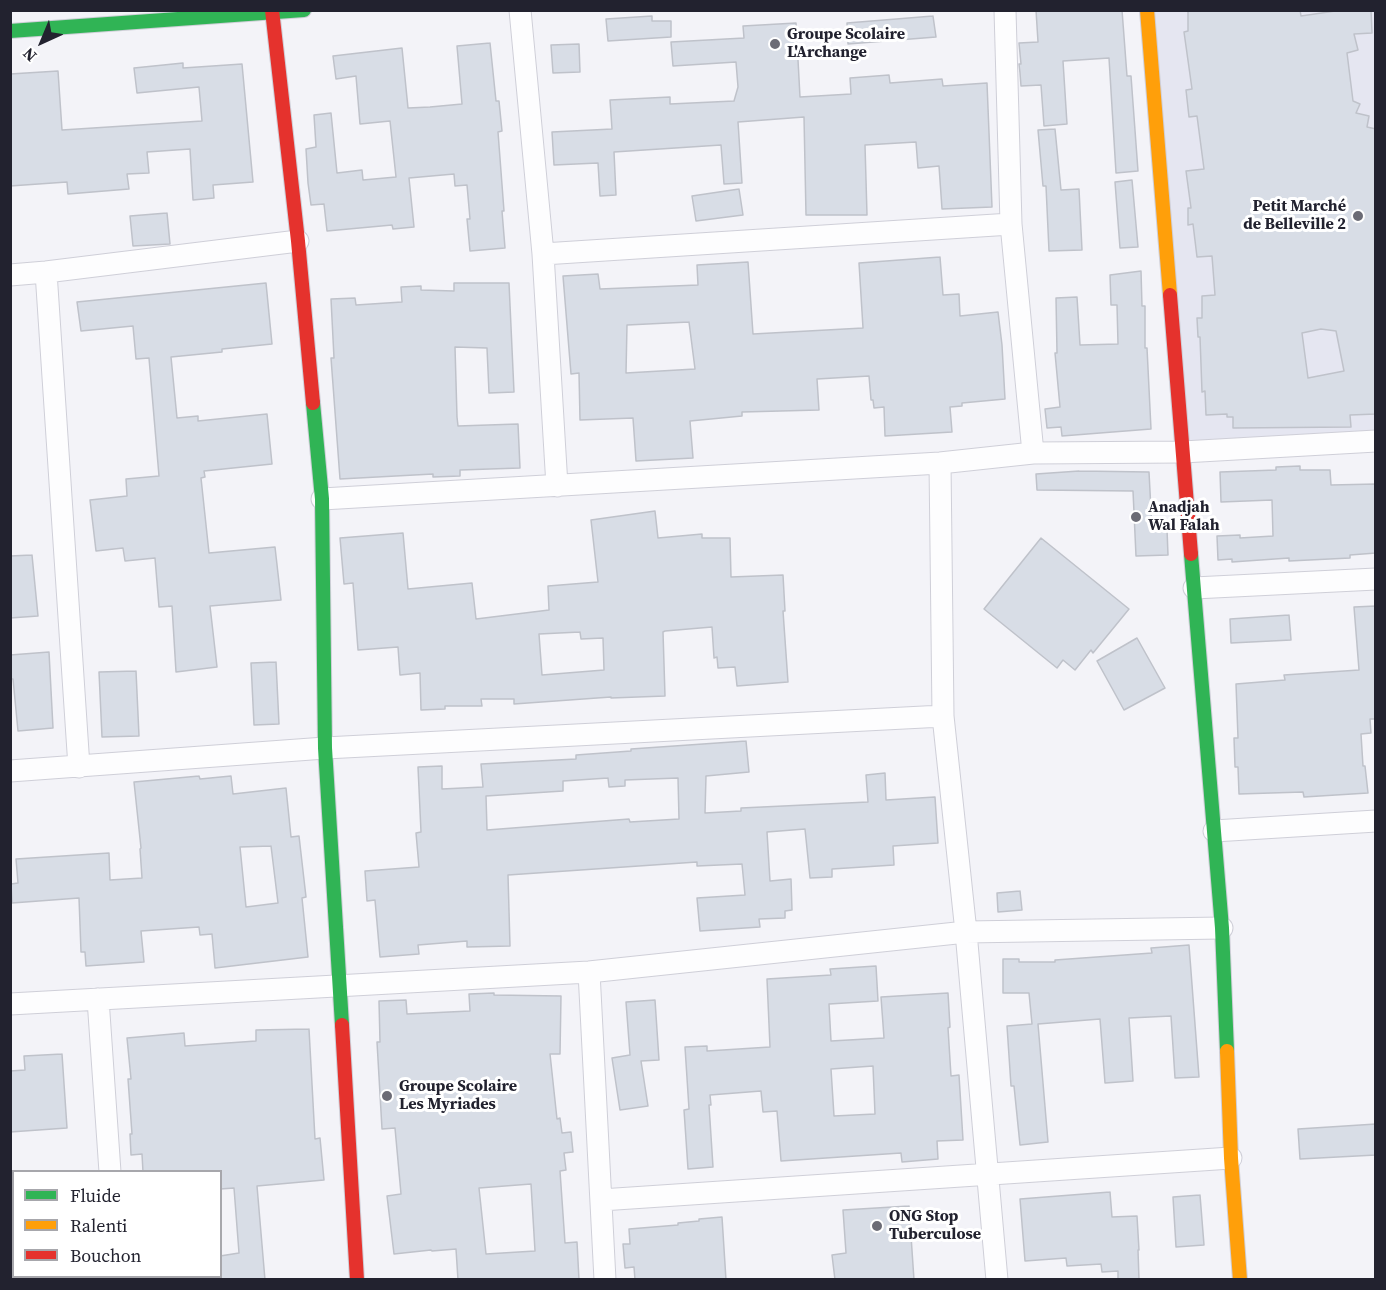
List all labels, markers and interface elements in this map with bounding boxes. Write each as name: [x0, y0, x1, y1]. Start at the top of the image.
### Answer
north arrow: [12, 12, 72, 72]
place label: Groupe Scolaire L'Archange: [787, 25, 905, 63]
marker: Groupe Scolaire L'Archange: [768, 37, 782, 51]
text: N: [18, 43, 41, 67]
place label: Petit Marché de Belleville 2: [1243, 197, 1346, 235]
marker: Petit Marché de Belleville 2: [1351, 209, 1365, 223]
place label: Anadjah Wal Falah: [1148, 498, 1220, 536]
marker: Anadjah Wal Falah: [1129, 510, 1143, 524]
place label: Groupe Scolaire Les Myriades: [399, 1077, 517, 1115]
marker: Groupe Scolaire Les Myriades: [380, 1089, 394, 1103]
legend: [12, 1170, 222, 1278]
text: Fluide: [70, 1183, 121, 1208]
place label: ONG Stop Tuberculose: [889, 1207, 981, 1245]
text: Ralenti: [70, 1213, 127, 1238]
marker: ONG Stop Tuberculose: [870, 1219, 884, 1233]
text: Bouchon: [70, 1243, 142, 1268]

